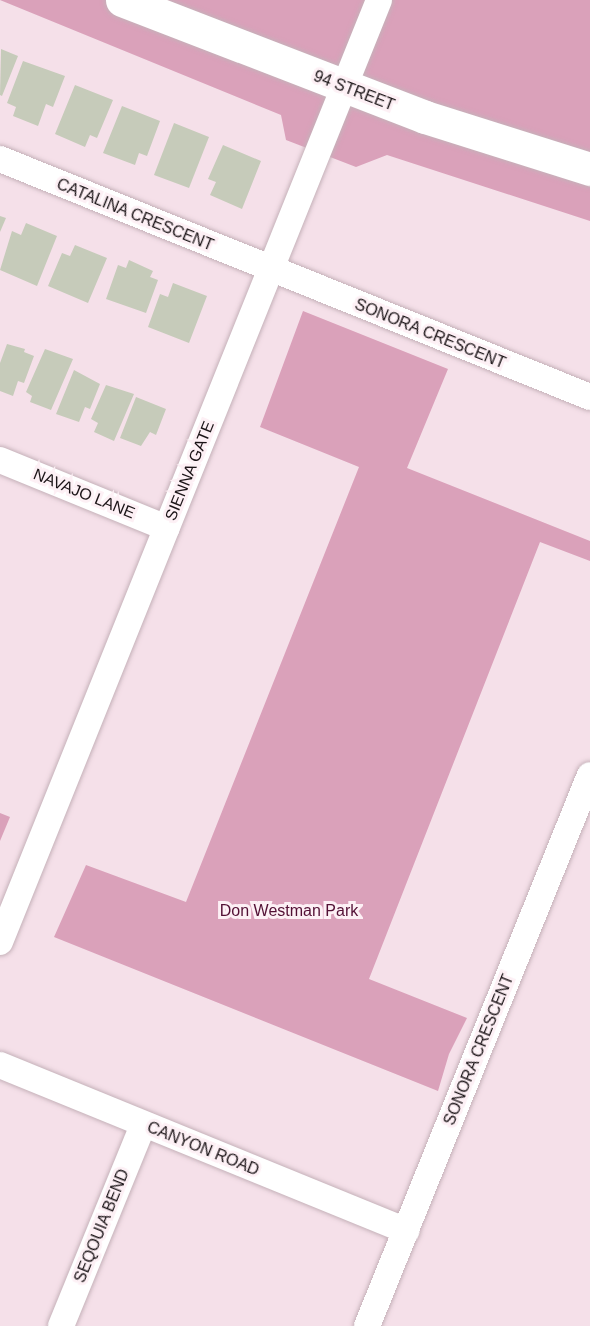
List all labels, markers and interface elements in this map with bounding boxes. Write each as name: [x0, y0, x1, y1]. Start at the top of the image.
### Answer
street label: 94 STREET: [311, 67, 397, 115]
street label: CATALINA CRESCENT: [53, 175, 217, 255]
street label: SONORA CRESCENT: [351, 295, 509, 373]
street label: SIENNA GATE: [161, 418, 219, 524]
street label: NAVAJO LANE: [30, 465, 138, 523]
park label: Don Westman Park: [220, 901, 358, 921]
street label: SONORA CRESCENT: [440, 971, 518, 1129]
street label: CANYON ROAD: [144, 1118, 262, 1180]
street label: SEQOUIA BEND: [70, 1166, 134, 1286]

